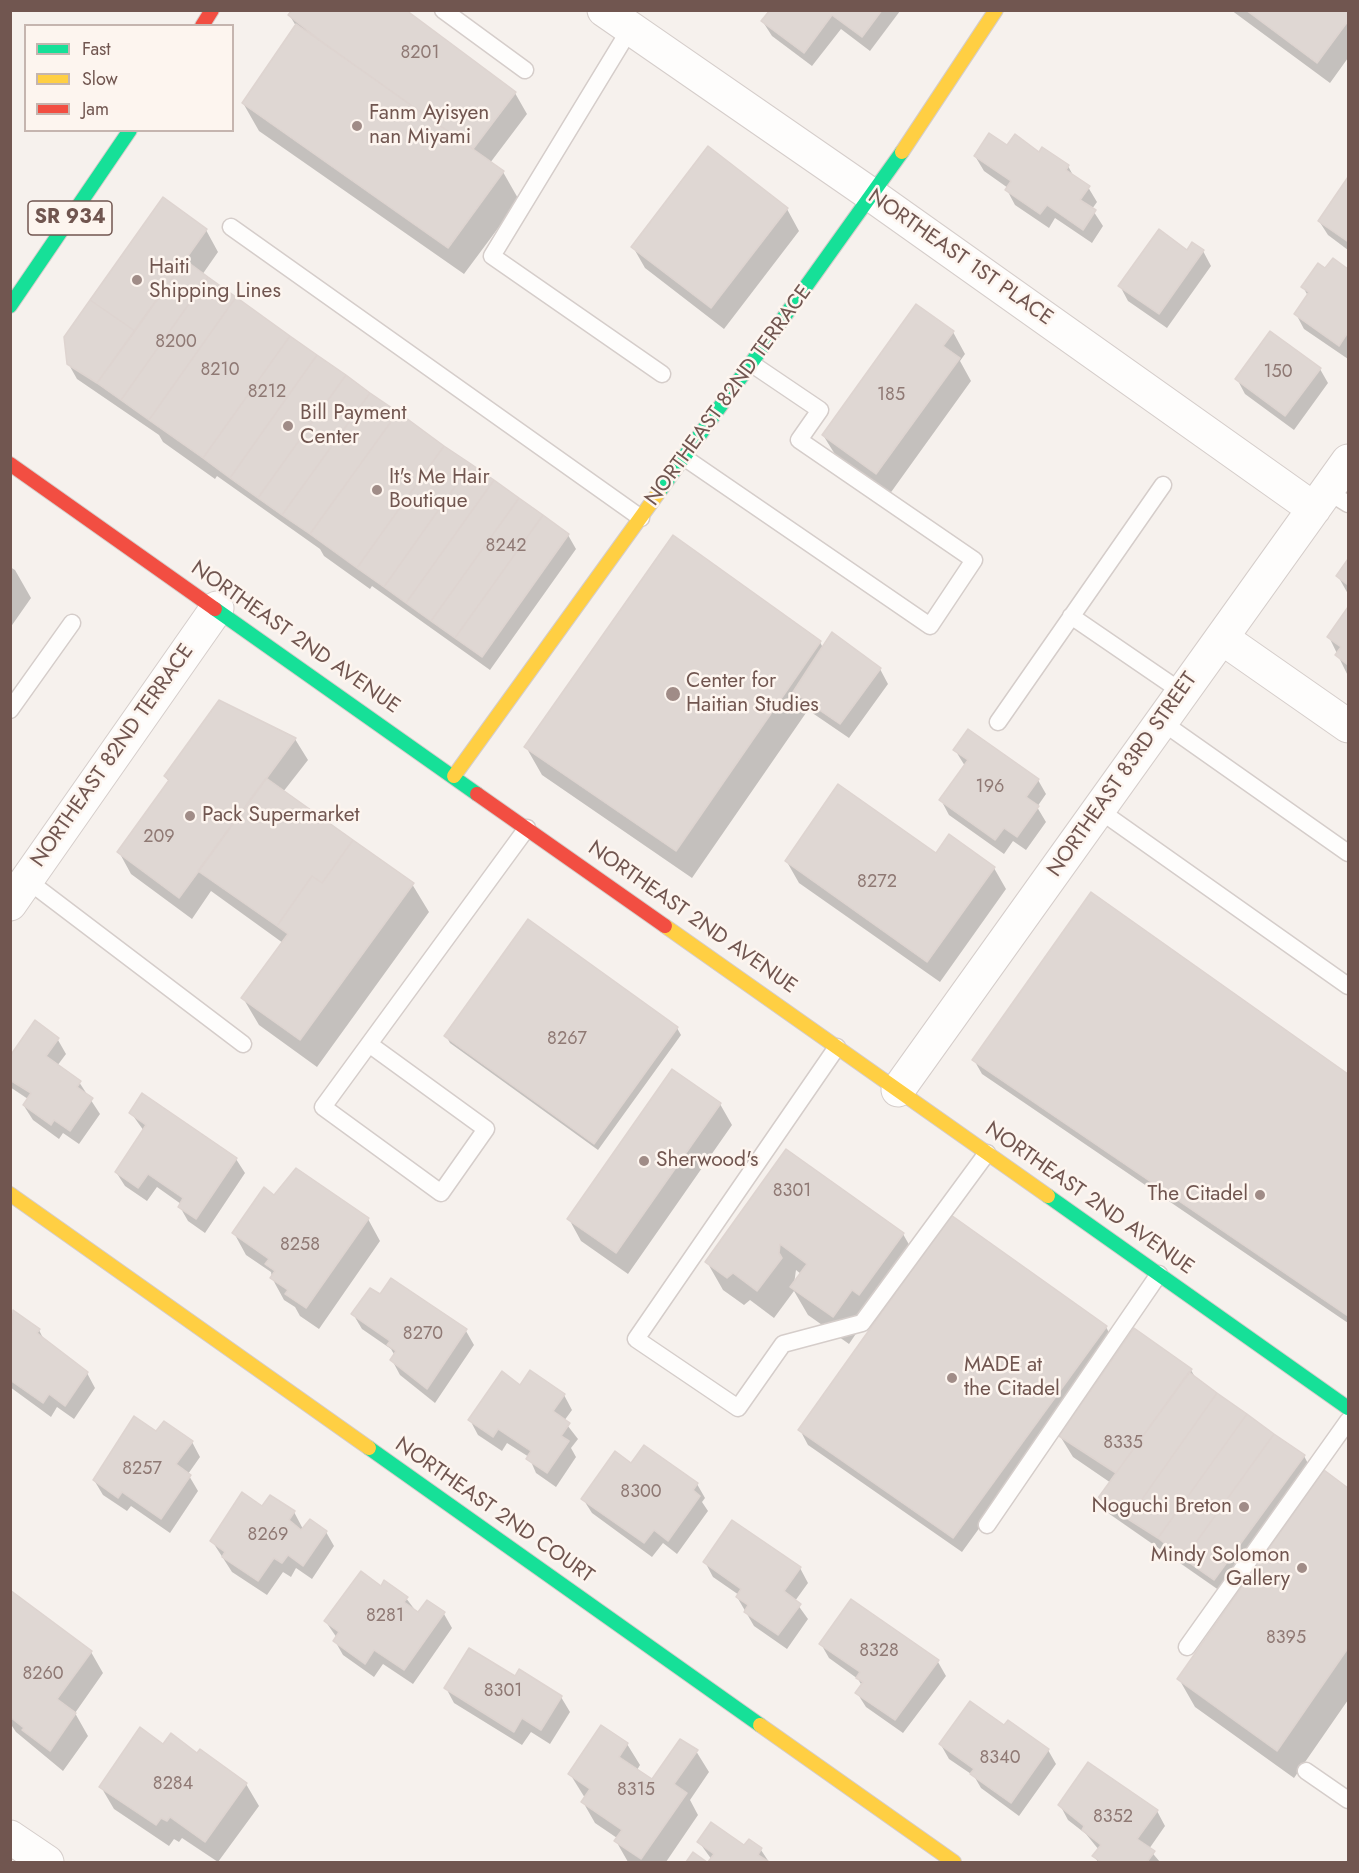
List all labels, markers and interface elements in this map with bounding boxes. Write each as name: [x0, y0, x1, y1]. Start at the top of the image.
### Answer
legend: [24, 24, 234, 132]
text: Fast: [82, 36, 111, 62]
house number: 8201: [401, 43, 439, 65]
text: Slow: [82, 66, 118, 92]
text: Jam: [82, 96, 109, 122]
place label: Fanm Ayisyen nan Miyami: [369, 101, 489, 151]
marker: Fanm Ayisyen nan Miyami: [350, 119, 364, 133]
street label: NORTHEAST 1ST PLACE: [863, 185, 1057, 331]
road number: SR 934: [28, 201, 112, 235]
place label: Haiti Shipping Lines: [149, 255, 281, 305]
marker: Haiti Shipping Lines: [130, 273, 144, 287]
street label: NORTHEAST 82ND TERRACE: [640, 281, 818, 511]
house number: 8200: [155, 332, 197, 354]
house number: 8210: [201, 360, 239, 382]
house number: 150: [1263, 362, 1293, 384]
house number: 8212: [248, 382, 286, 404]
house number: 185: [877, 385, 905, 407]
place label: Bill Payment Center: [300, 401, 407, 451]
marker: Bill Payment Center: [281, 419, 295, 433]
place label: It's Me Hair Boutique: [389, 465, 490, 515]
marker: It's Me Hair Boutique: [370, 483, 384, 497]
house number: 8242: [486, 536, 526, 558]
street label: NORTHEAST 2ND AVENUE: [186, 556, 404, 720]
street label: NORTHEAST 82ND TERRACE: [26, 640, 200, 872]
street label: NORTHEAST 83RD STREET: [1043, 668, 1203, 882]
place label: Center for Haitian Studies: [686, 669, 819, 719]
marker: Center for Haitian Studies: [664, 685, 682, 703]
house number: 196: [976, 777, 1004, 799]
place label: Pack Supermarket: [202, 803, 360, 829]
marker: Pack Supermarket: [183, 809, 197, 823]
house number: 209: [143, 827, 175, 849]
street label: NORTHEAST 2ND AVENUE: [583, 836, 801, 1000]
house number: 8272: [857, 872, 897, 894]
house number: 8267: [547, 1029, 587, 1051]
street label: NORTHEAST 2ND AVENUE: [980, 1117, 1198, 1281]
place label: Sherwood's: [656, 1148, 758, 1174]
marker: Sherwood's: [637, 1154, 651, 1168]
house number: 8301: [773, 1181, 811, 1203]
place label: The Citadel: [1147, 1182, 1248, 1208]
marker: The Citadel: [1253, 1188, 1267, 1202]
house number: 8258: [280, 1235, 320, 1257]
house number: 8270: [403, 1324, 443, 1346]
place label: MADE at the Citadel: [964, 1353, 1060, 1403]
marker: MADE at the Citadel: [945, 1371, 959, 1385]
street label: NORTHEAST 2ND COURT: [390, 1433, 598, 1589]
house number: 8335: [1103, 1433, 1143, 1455]
house number: 8257: [122, 1459, 162, 1481]
house number: 8300: [620, 1482, 662, 1504]
place label: Noguchi Breton: [1091, 1494, 1232, 1520]
marker: Noguchi Breton: [1237, 1500, 1251, 1514]
house number: 8269: [248, 1525, 288, 1547]
place label: Mindy Solomon Gallery: [1151, 1543, 1290, 1593]
marker: Mindy Solomon Gallery: [1295, 1561, 1309, 1575]
house number: 8281: [366, 1606, 404, 1628]
house number: 8395: [1266, 1628, 1306, 1650]
house number: 8328: [859, 1641, 899, 1663]
house number: 8260: [22, 1664, 64, 1686]
house number: 8301: [484, 1681, 522, 1703]
house number: 8340: [980, 1748, 1020, 1770]
house number: 8284: [153, 1774, 193, 1796]
house number: 8315: [617, 1780, 655, 1802]
house number: 8352: [1093, 1807, 1133, 1829]

